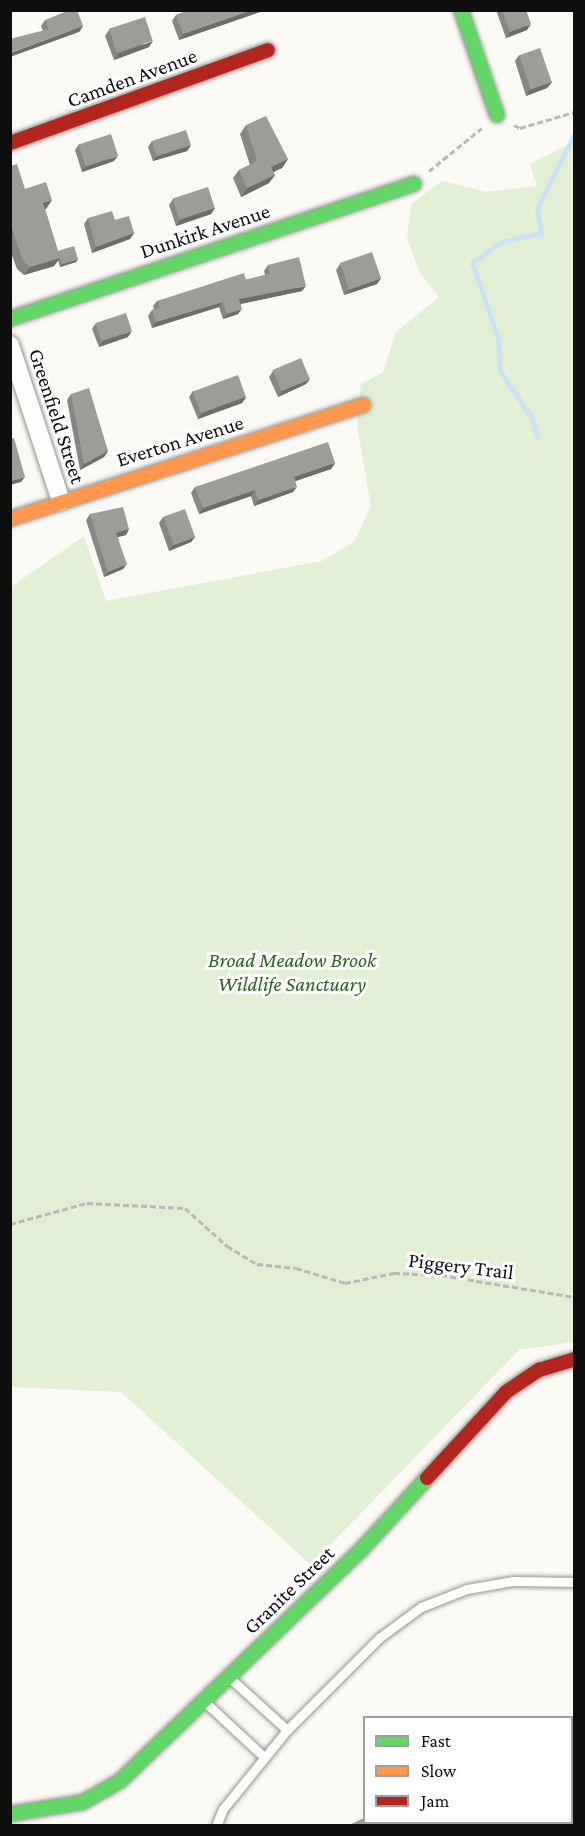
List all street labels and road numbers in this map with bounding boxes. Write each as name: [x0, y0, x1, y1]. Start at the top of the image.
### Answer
street label: Camden Avenue: [64, 43, 200, 113]
street label: Dunkirk Avenue: [137, 198, 273, 264]
street label: Greenfield Street: [23, 345, 91, 487]
street label: Everton Avenue: [113, 410, 247, 472]
street label: Piggery Trail: [407, 1247, 515, 1285]
street label: Granite Street: [239, 1541, 339, 1639]

